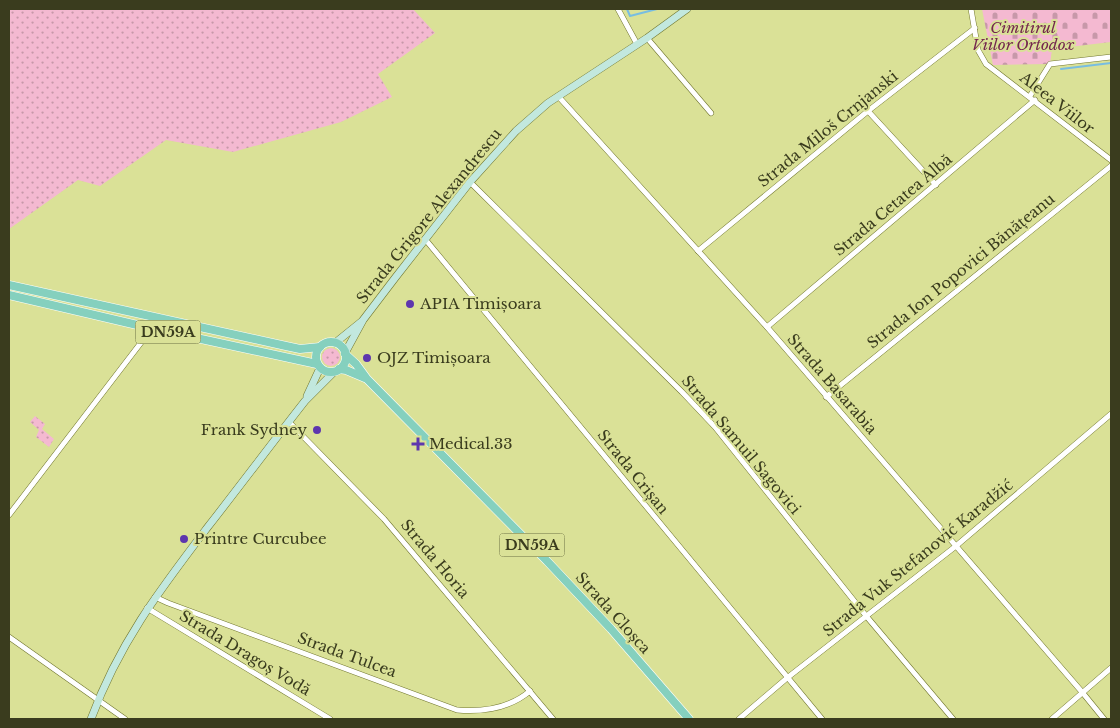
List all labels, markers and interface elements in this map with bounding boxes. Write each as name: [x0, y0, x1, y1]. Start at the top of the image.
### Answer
park label: Cimitirul Viilor Ortodox: [972, 18, 1075, 54]
street label: Strada Miloš Crnjanski: [754, 66, 901, 191]
street label: Aleea Viilor: [1016, 67, 1099, 138]
street label: Strada Grigore Alexandrescu: [352, 124, 505, 307]
street label: Strada Cetatea Albă: [830, 149, 956, 260]
street label: Strada Ion Popovici Bănățeanu: [863, 189, 1058, 352]
place label: APIA Timișoara: [419, 294, 542, 313]
marker: APIA Timișoara: [404, 298, 416, 310]
road number: DN59A: [136, 321, 200, 344]
street label: Strada Basarabia: [784, 330, 882, 438]
place label: OJZ Timișoara: [377, 348, 491, 367]
marker: OJZ Timișoara: [361, 352, 373, 364]
street label: Strada Samuil Sagovici: [678, 371, 805, 518]
place label: Frank Sydney: [201, 420, 307, 439]
marker: Frank Sydney: [311, 424, 323, 436]
street label: Strada Crișan: [594, 426, 673, 518]
place label: Medical.33: [429, 434, 513, 453]
marker: Medical.33: [411, 437, 425, 451]
street label: Strada Vuk Stefanović Karadžić: [819, 475, 1017, 640]
street label: Strada Horia: [397, 515, 474, 603]
place label: Printre Curcubee: [194, 529, 327, 548]
marker: Printre Curcubee: [178, 533, 190, 545]
road number: DN59A: [500, 534, 564, 556]
street label: Strada Cloșca: [572, 568, 655, 658]
street label: Strada Dragoș Vodă: [176, 606, 315, 700]
street label: Strada Tulcea: [295, 628, 400, 681]

